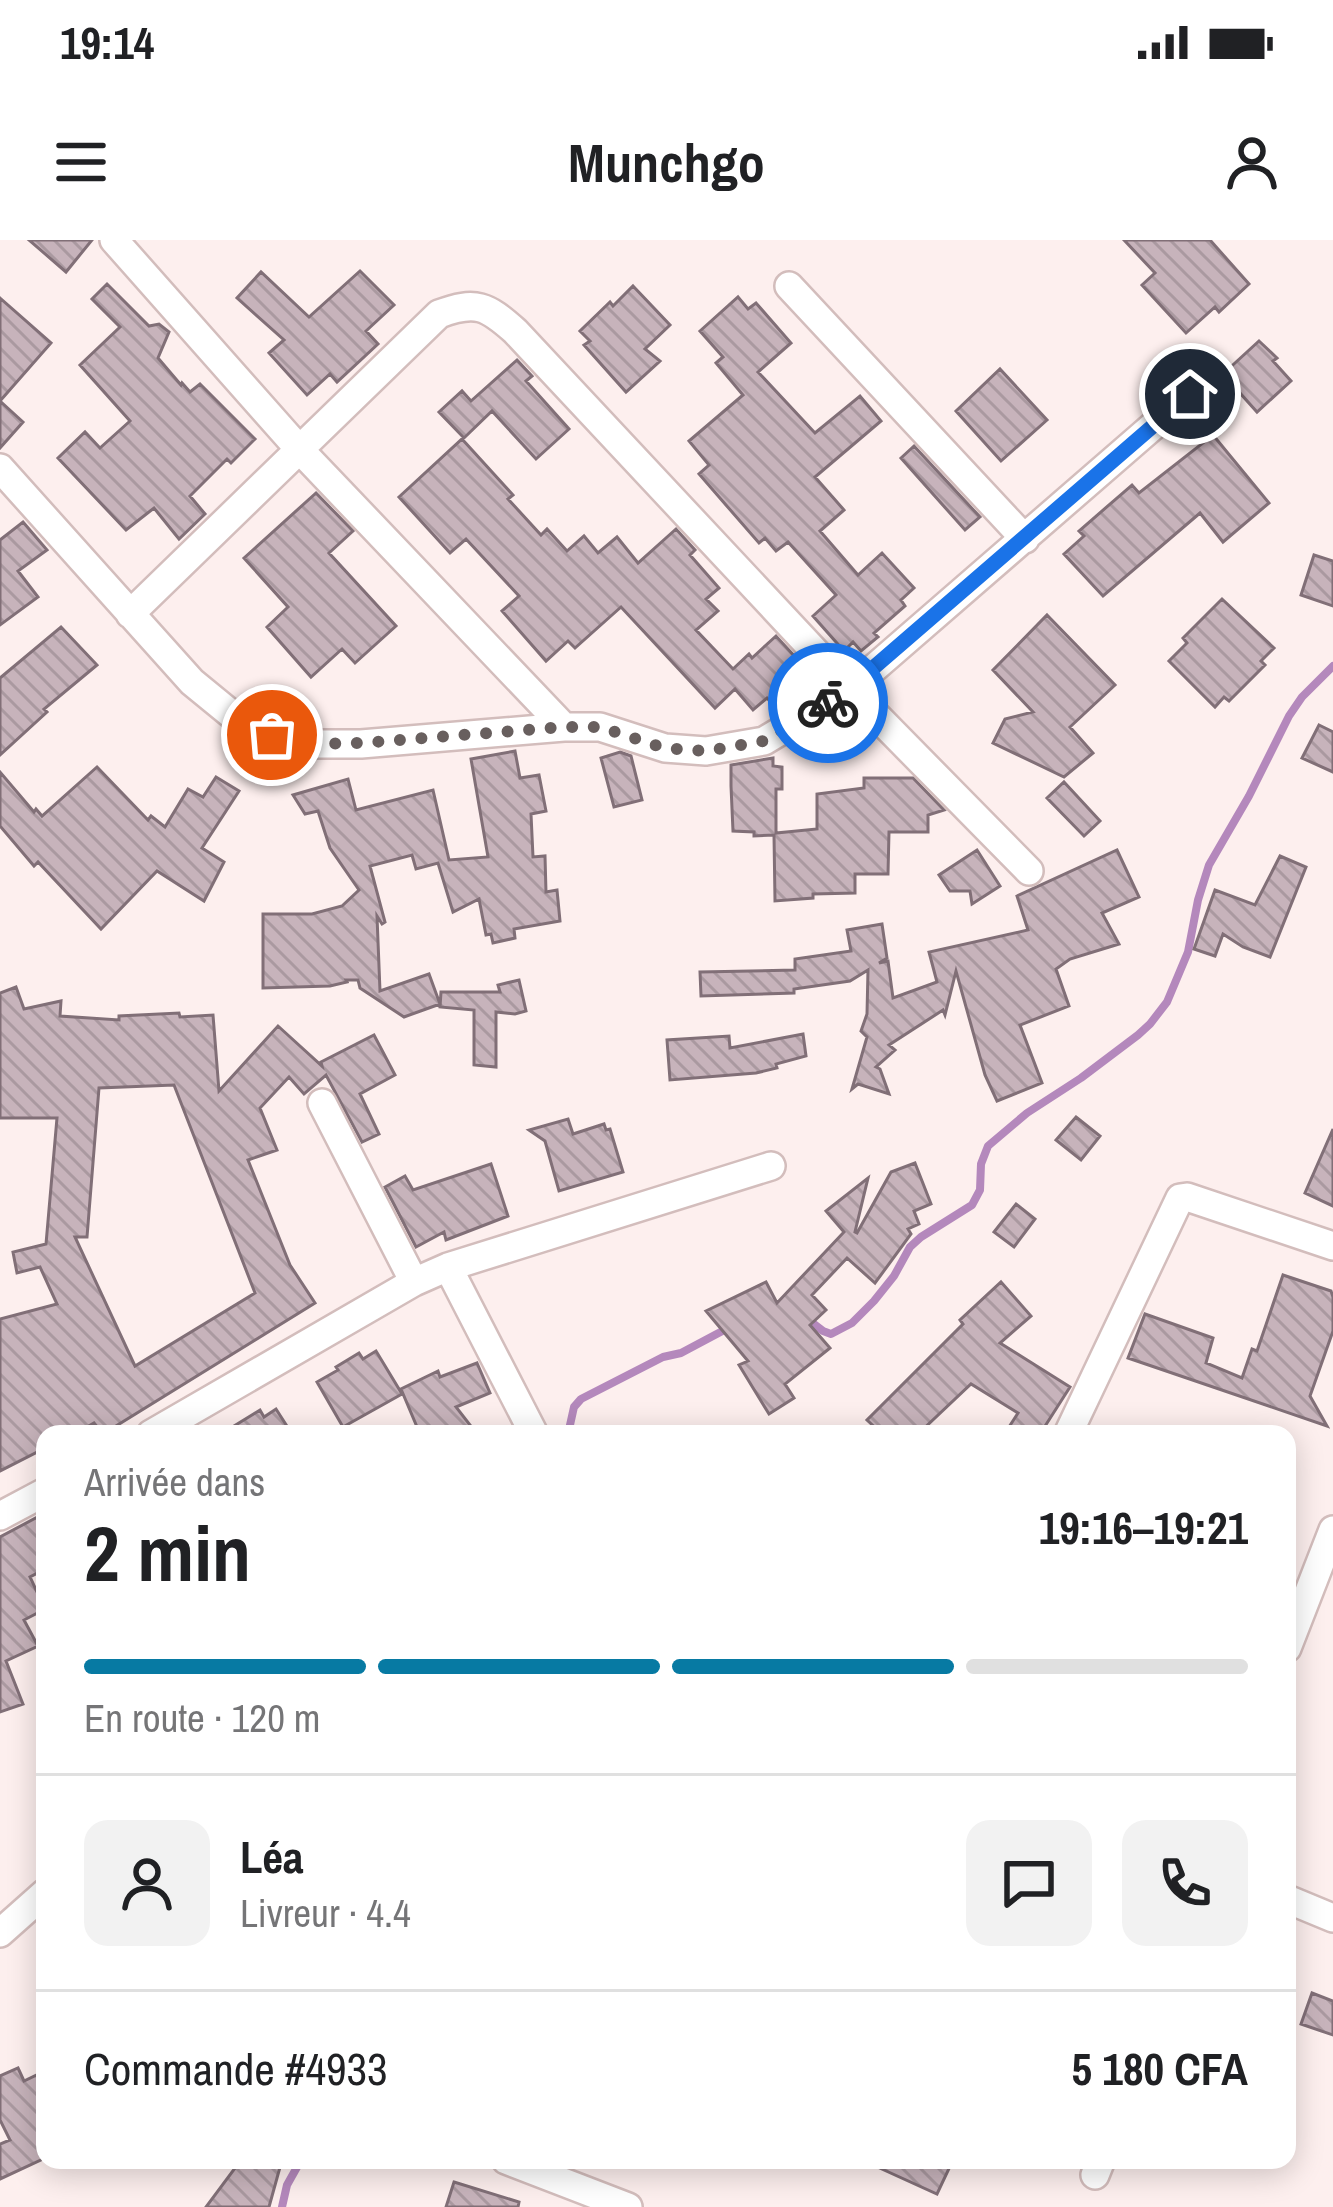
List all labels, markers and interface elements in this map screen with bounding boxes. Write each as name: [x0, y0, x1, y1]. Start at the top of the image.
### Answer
text: 19:14: [60, 12, 154, 73]
text: Munchgo: [568, 126, 765, 199]
icon: menu: [48, 129, 114, 195]
icon: person: [1219, 129, 1285, 195]
pin: [1139, 343, 1241, 445]
icon: home: [1157, 361, 1223, 427]
courier: [768, 643, 888, 763]
icon: bike: [795, 670, 861, 736]
pin: [221, 684, 323, 786]
icon: bag: [239, 702, 305, 768]
text: Arrivée dans: [84, 1456, 265, 1508]
text: 19:16–19:21: [1039, 1497, 1248, 1558]
text: 2 min: [84, 1500, 251, 1605]
text: En route · 120 m: [84, 1692, 320, 1744]
button: person: [84, 1820, 210, 1946]
button: chat: [966, 1820, 1092, 1946]
button: phone: [1122, 1820, 1248, 1946]
text: Léa: [240, 1826, 304, 1887]
text: Livreur · 4.4: [240, 1887, 411, 1939]
text: Commande #4933: [84, 2038, 388, 2099]
text: 5 180 CFA: [1072, 2038, 1248, 2099]

